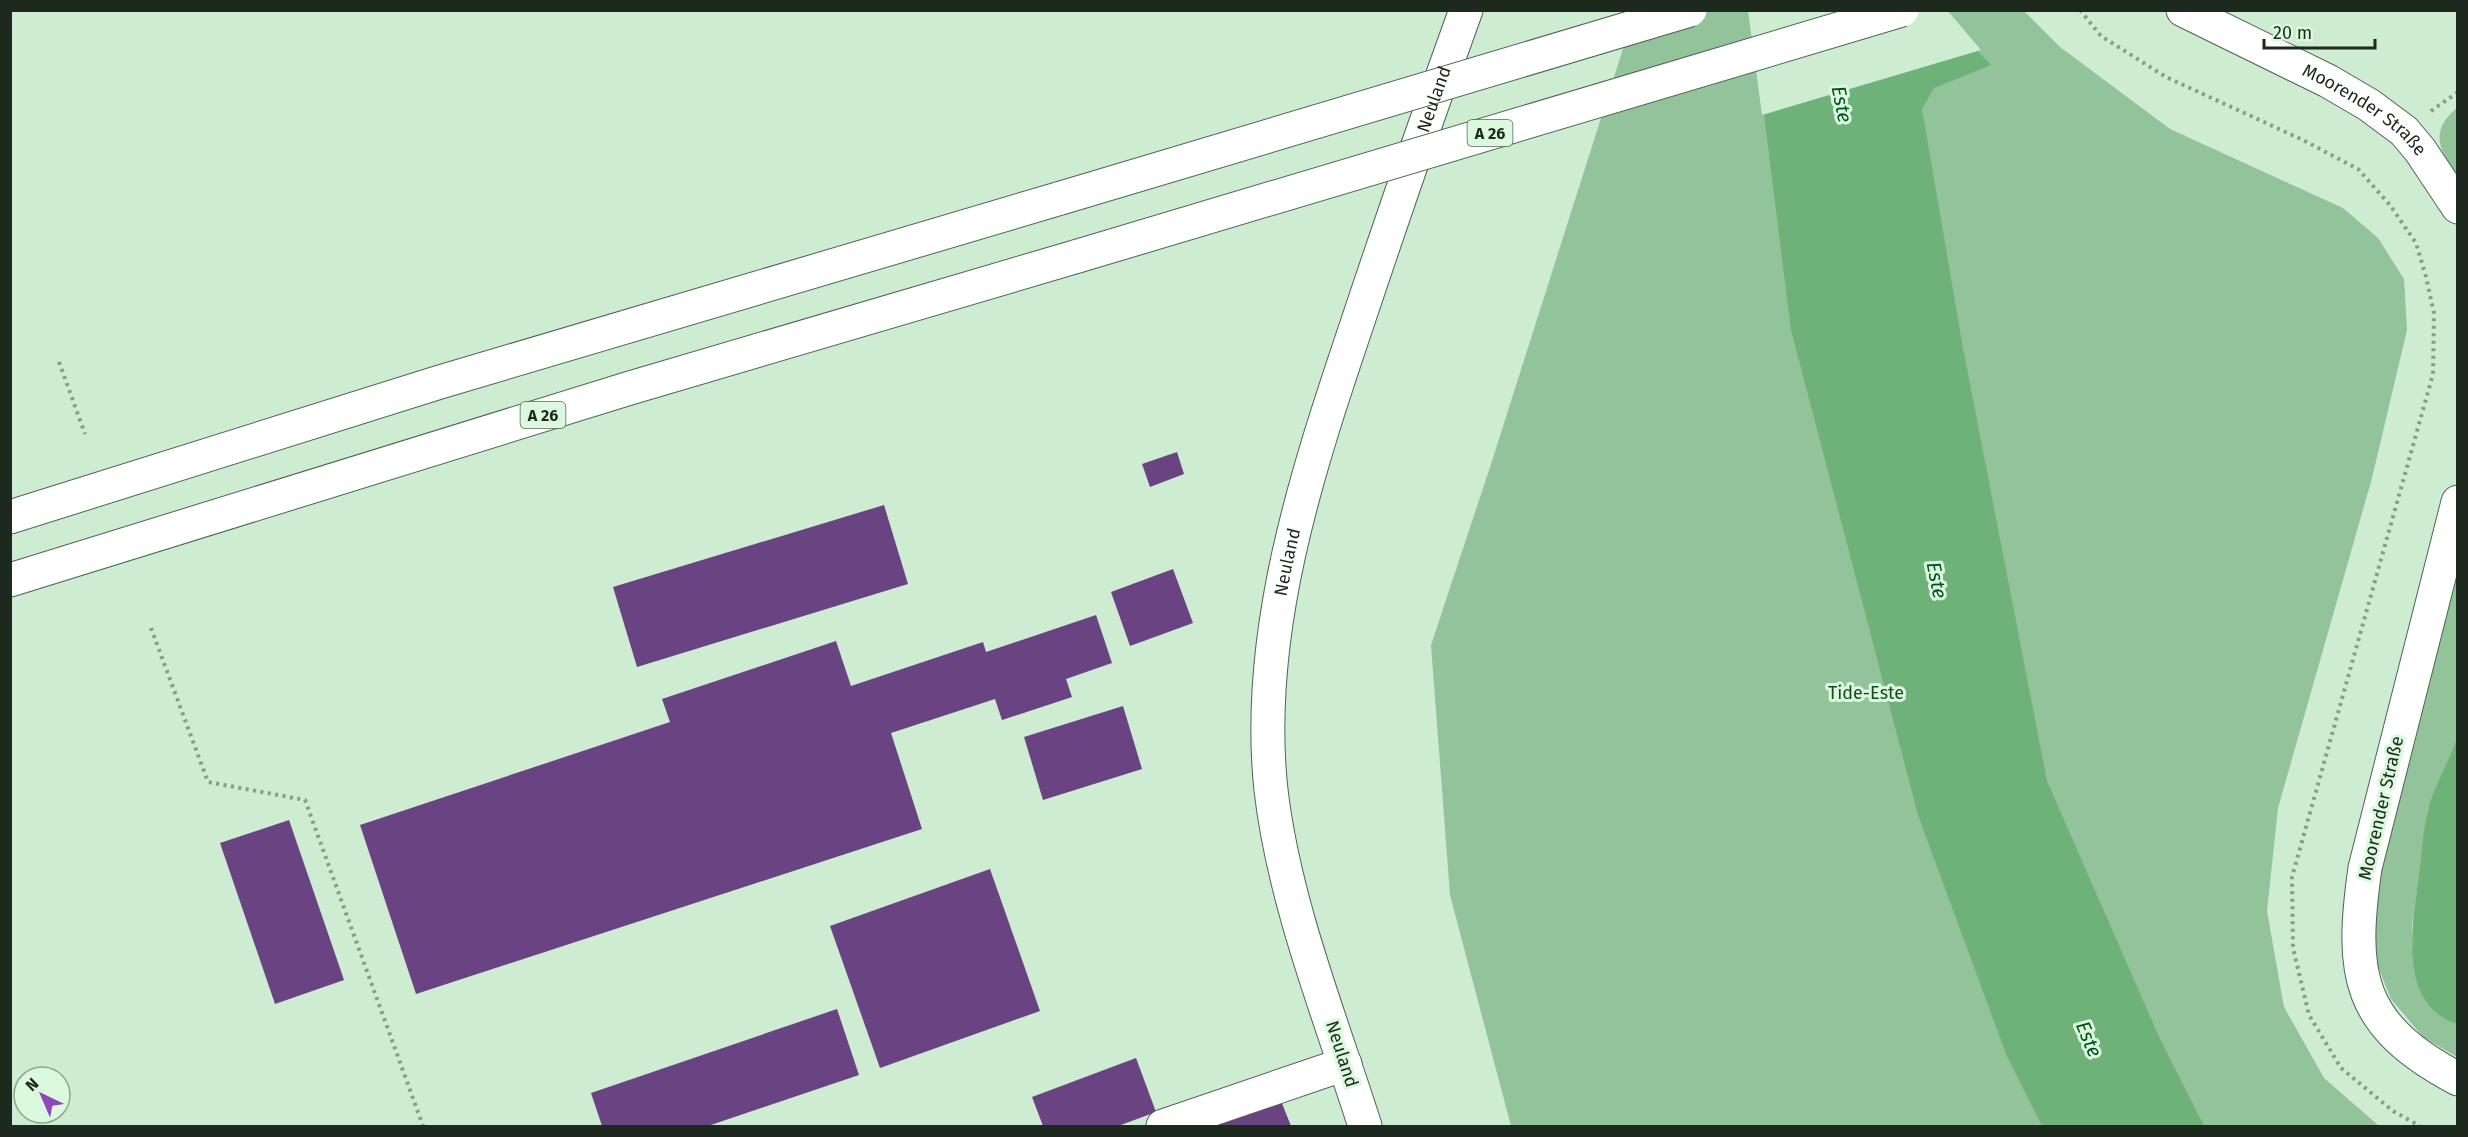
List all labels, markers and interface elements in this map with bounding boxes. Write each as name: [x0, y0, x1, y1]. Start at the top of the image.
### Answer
scale bar: [2264, 12, 2375, 50]
text: 20 m: [2273, 22, 2312, 44]
street label: Moorender Straße: [2299, 59, 2431, 160]
street label: Neuland: [1412, 63, 1456, 135]
water label: Este: [1827, 84, 1857, 124]
road number: A 26: [1468, 120, 1512, 146]
road number: A 26: [520, 402, 566, 428]
street label: Neuland: [1270, 526, 1305, 598]
water label: Este: [1922, 560, 1952, 600]
park label: Tide-Este: [1828, 682, 1904, 704]
street label: Moorender Straße: [2354, 734, 2408, 882]
water label: Este: [2071, 1017, 2107, 1061]
street label: Neuland: [1321, 1018, 1363, 1090]
north arrow: [12, 1065, 72, 1125]
text: N: [22, 1074, 42, 1095]

